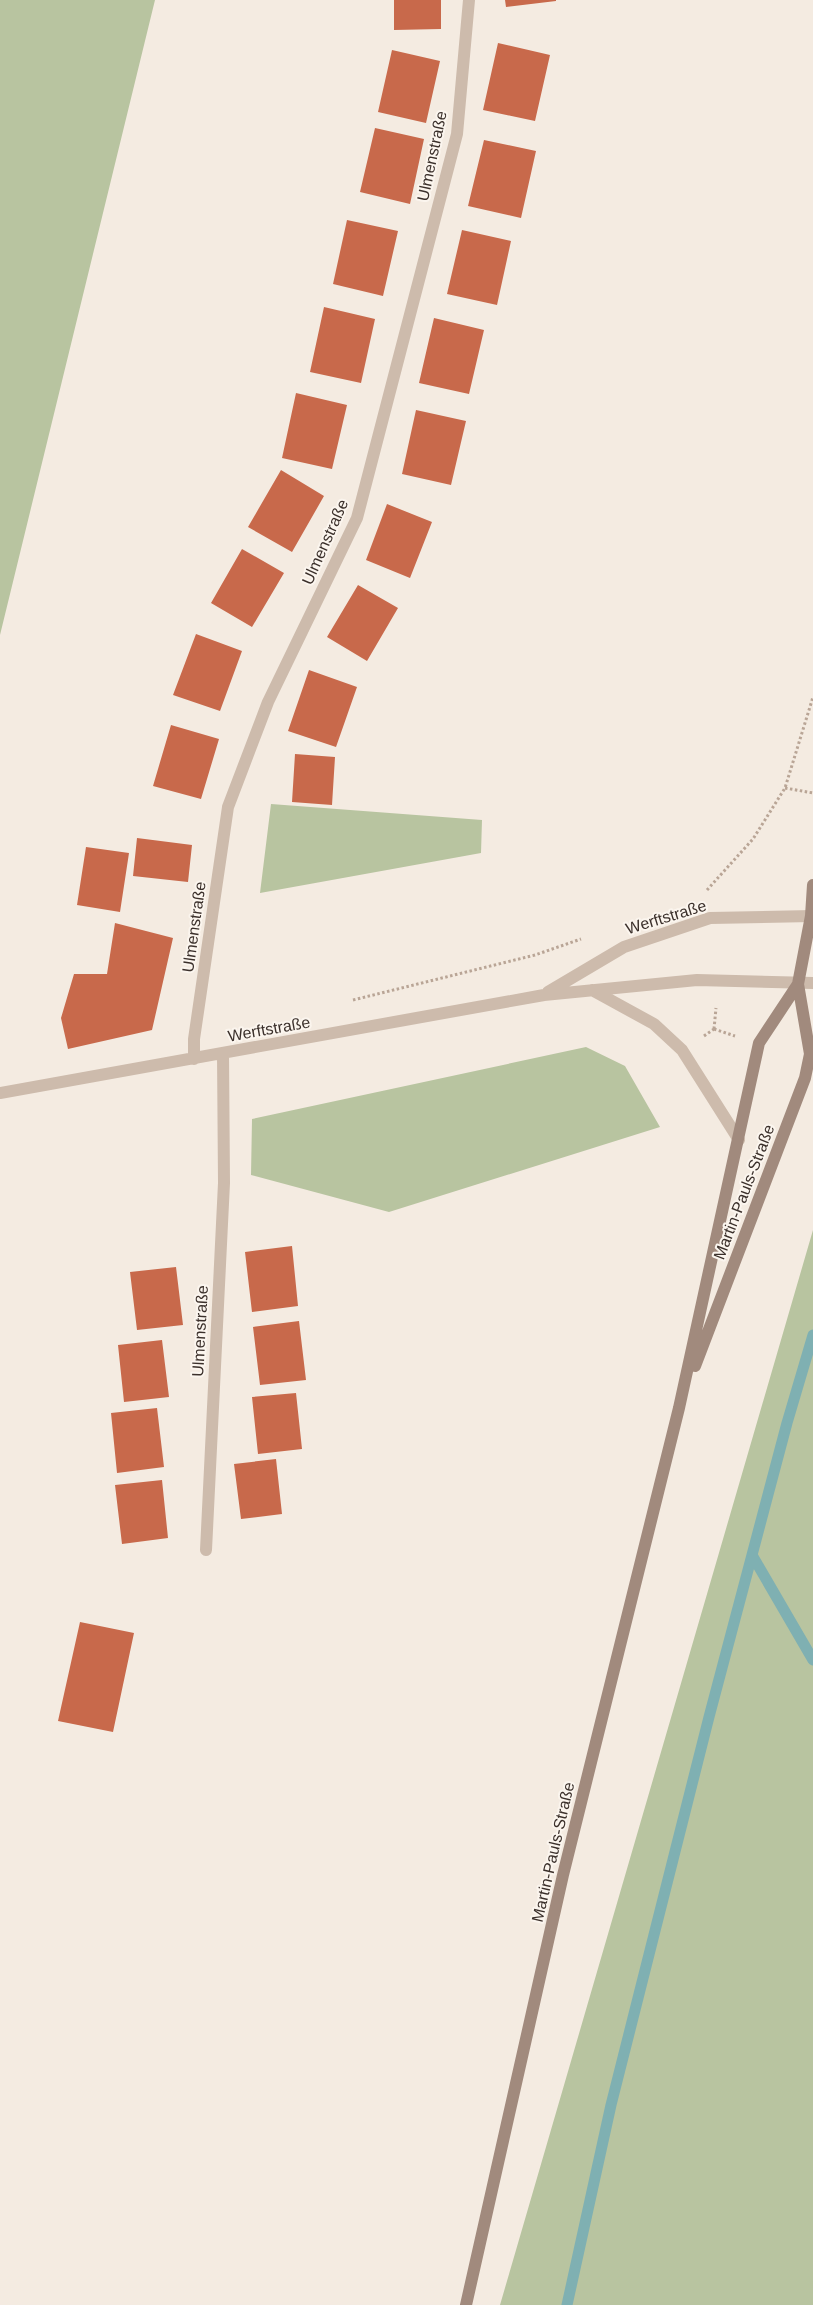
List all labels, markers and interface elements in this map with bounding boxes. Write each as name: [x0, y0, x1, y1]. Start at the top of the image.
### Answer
street label: Ulmenstraße: [414, 109, 450, 203]
street label: Ulmenstraße: [299, 497, 351, 587]
street label: Ulmenstraße: [179, 880, 209, 974]
street label: Werftstraße: [624, 897, 708, 937]
street label: Werftstraße: [227, 1013, 312, 1045]
street label: Martin-Pauls-Straße: [710, 1122, 778, 1262]
street label: Ulmenstraße: [189, 1285, 211, 1377]
street label: Martin-Pauls-Straße: [529, 1780, 577, 1924]

